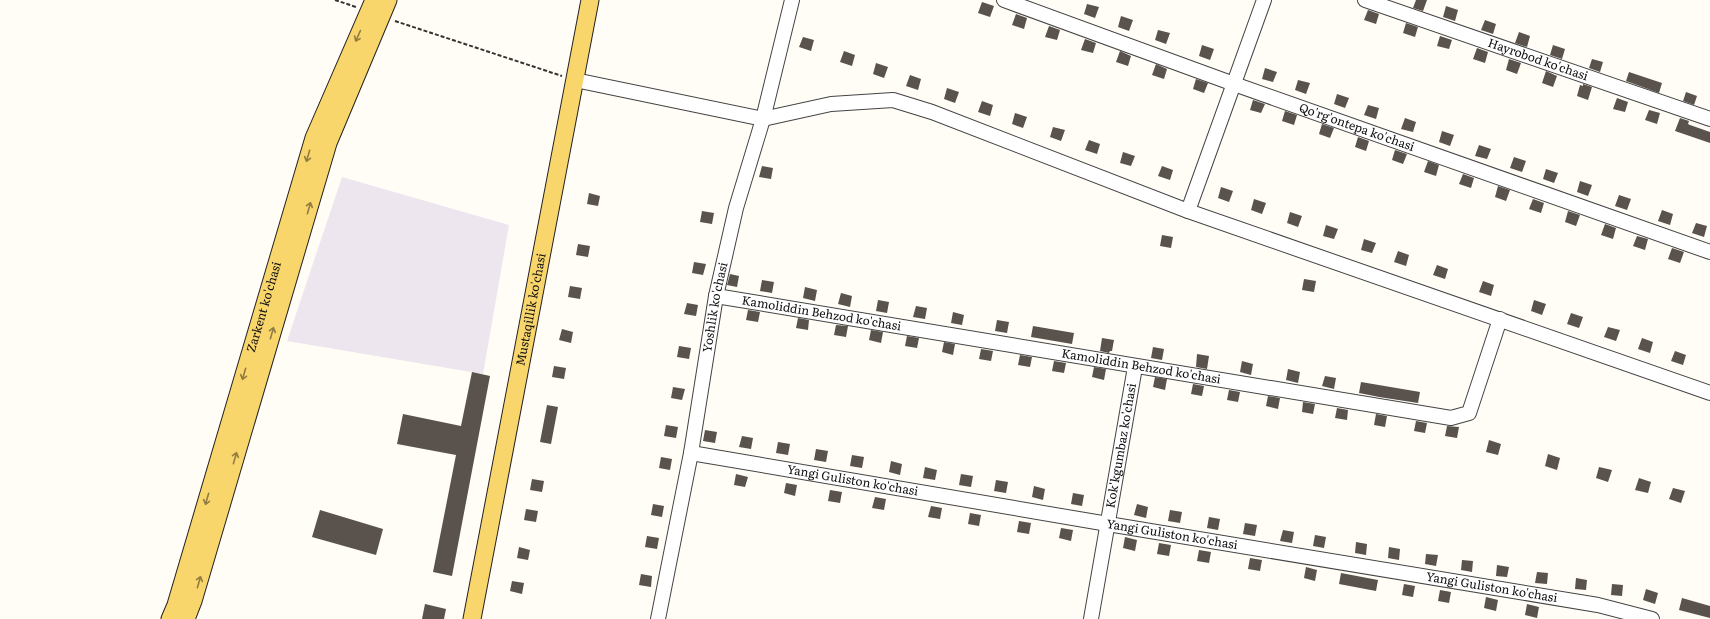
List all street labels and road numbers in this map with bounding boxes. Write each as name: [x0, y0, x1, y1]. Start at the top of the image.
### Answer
street label: Hayrobod ko'chasi: [1486, 33, 1591, 84]
street label: Qo'rg'ontepa ko'chasi: [1297, 98, 1417, 155]
street label: Mustaqillik ko'chasi: [510, 251, 550, 367]
street label: Zarkent ko'chasi: [241, 259, 285, 354]
street label: Yoshlik ko'chasi: [697, 260, 731, 354]
street label: Kamoliddin Behzod ko'chasi: [741, 290, 903, 335]
street label: Kamoliddin Behzod ko'chasi: [1060, 344, 1222, 388]
street label: Kok'kgumbaz ko'chasi: [1101, 382, 1140, 509]
street label: Yangi Guliston ko'chasi: [786, 460, 920, 500]
street label: Yangi Guliston ko'chasi: [1105, 514, 1239, 553]
street label: Yangi Guliston ko'chasi: [1425, 567, 1559, 606]

